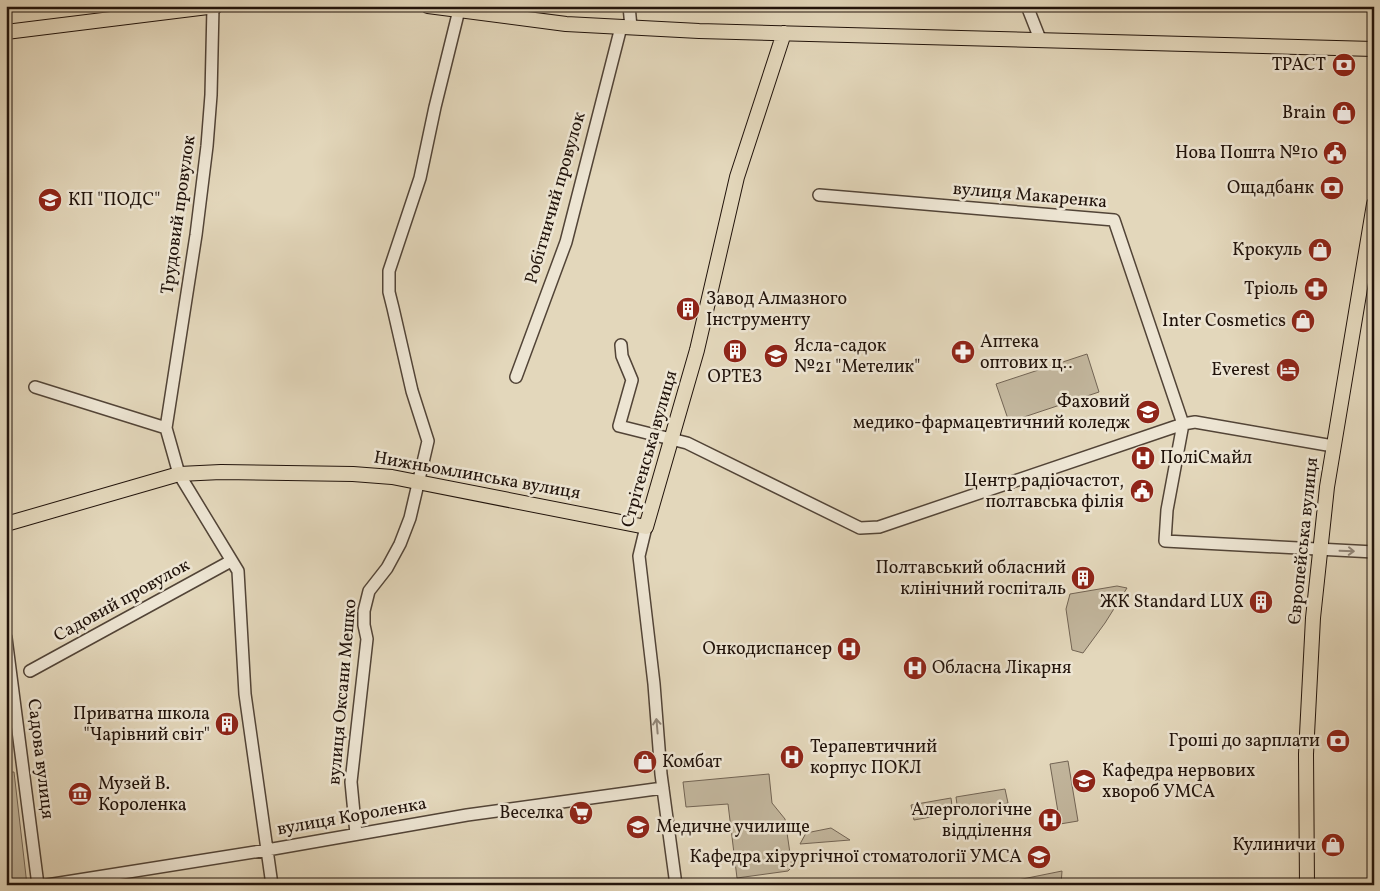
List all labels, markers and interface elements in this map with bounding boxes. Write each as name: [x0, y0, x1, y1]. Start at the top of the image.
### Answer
bank icon: ТРАСТ: [1331, 52, 1357, 78]
place label: ТРАСТ: [1272, 53, 1326, 78]
shop icon: Brain: [1331, 100, 1357, 126]
place label: Brain: [1282, 101, 1326, 126]
street label: Робітничий провулок: [519, 109, 593, 287]
street label: Трудовий провулок: [155, 133, 203, 296]
public building icon: Нова Пошта №10: [1322, 140, 1348, 166]
place label: Нова Пошта №10: [1175, 141, 1318, 166]
bank icon: Ощадбанк: [1319, 175, 1345, 201]
place label: Ощадбанк: [1227, 176, 1314, 201]
street label: вулиця Макаренка: [952, 177, 1108, 215]
school or university icon: КП "ПОДС": [37, 187, 63, 213]
place label: КП "ПОДС": [68, 188, 160, 213]
shop icon: Крокуль: [1307, 237, 1333, 263]
place label: Крокуль: [1232, 238, 1302, 263]
pharmacy icon: Тріоль: [1303, 276, 1329, 302]
place label: Тріоль: [1244, 277, 1298, 302]
place label: Завод Алмазного Інструменту: [706, 287, 847, 333]
building icon: Завод Алмазного Інструменту: [675, 296, 701, 322]
shop icon: Inter Cosmetics: [1290, 308, 1316, 334]
place label: Inter Cosmetics: [1162, 309, 1286, 334]
place label: Аптека оптових ц‥: [980, 330, 1073, 376]
place label: Ясла-садок №21 "Метелик": [794, 334, 920, 380]
building icon: ОРТЕЗ: [722, 338, 748, 364]
pharmacy icon: Аптека оптових ц‥: [950, 339, 976, 365]
school or university icon: Ясла-садок №21 "Метелик": [763, 343, 789, 369]
hotel icon: Everest: [1275, 357, 1301, 383]
place label: Everest: [1211, 358, 1270, 383]
place label: ОРТЕЗ: [708, 365, 762, 390]
street label: Стрітенська вулиця: [616, 368, 684, 530]
place label: Фаховий медико-фармацевтичний коледж: [853, 390, 1130, 436]
school or university icon: Фаховий медико-фармацевтичний коледж: [1135, 399, 1161, 425]
street label: Нижньомлинська вулиця: [372, 445, 582, 507]
hospital icon: ПоліСмайл: [1130, 445, 1156, 471]
place label: ПоліСмайл: [1160, 446, 1252, 471]
street label: Європейська вулиця: [1283, 456, 1325, 626]
place label: Центр радіочастот, полтавська філія: [964, 469, 1124, 515]
public building icon: Центр радіочастот, полтавська філія: [1129, 478, 1155, 504]
one-way arrow: [1339, 547, 1355, 556]
street label: Садовий провулок: [49, 553, 195, 649]
place label: Полтавський обласний клінічний госпіталь: [876, 556, 1066, 602]
building icon: Полтавський обласний клінічний госпіталь: [1070, 565, 1096, 591]
building icon: ЖК Standard LUX: [1248, 589, 1274, 615]
place label: ЖК Standard LUX: [1100, 590, 1244, 615]
street label: вулиця Оксани Мешко: [322, 598, 364, 786]
hospital icon: Онкодиспансер: [836, 636, 862, 662]
place label: Онкодиспансер: [702, 637, 832, 662]
hospital icon: Обласна Лікарня: [902, 655, 928, 681]
place label: Обласна Лікарня: [932, 656, 1071, 681]
street label: Садова вулиця: [20, 697, 60, 821]
place label: Приватна школа "Чарівний світ": [73, 702, 210, 748]
building icon: Приватна школа "Чарівний світ": [214, 711, 240, 737]
one-way arrow: [652, 718, 662, 734]
bank icon: Гроші до зарплати: [1325, 728, 1351, 754]
place label: Гроші до зарплати: [1168, 729, 1320, 754]
place label: Терапевтичний корпус ПОКЛ: [810, 735, 937, 781]
hospital icon: Терапевтичний корпус ПОКЛ: [779, 744, 805, 770]
shop icon: Комбат: [632, 749, 658, 775]
place label: Комбат: [662, 750, 722, 775]
place label: Кафедра нервових хвороб УМСА: [1102, 759, 1255, 805]
school or university icon: Кафедра нервових хвороб УМСА: [1071, 768, 1097, 794]
place label: Музей В. Короленка: [98, 772, 187, 818]
museum icon: Музей В. Короленка: [67, 781, 93, 807]
street label: вулиця Короленка: [275, 792, 429, 842]
place label: Алергологічне відділення: [911, 798, 1032, 844]
supermarket icon: Веселка: [568, 800, 594, 826]
place label: Веселка: [499, 801, 564, 826]
hospital icon: Алергологічне відділення: [1037, 807, 1063, 833]
school or university icon: Медичне училище: [625, 814, 651, 840]
place label: Медичне училище: [656, 815, 810, 840]
shop icon: Кулиничи: [1320, 832, 1346, 858]
place label: Кулиничи: [1233, 833, 1316, 858]
school or university icon: Кафедра хірургічної стоматології УМСА: [1026, 844, 1052, 870]
place label: Кафедра хірургічної стоматології УМСА: [690, 845, 1022, 870]

